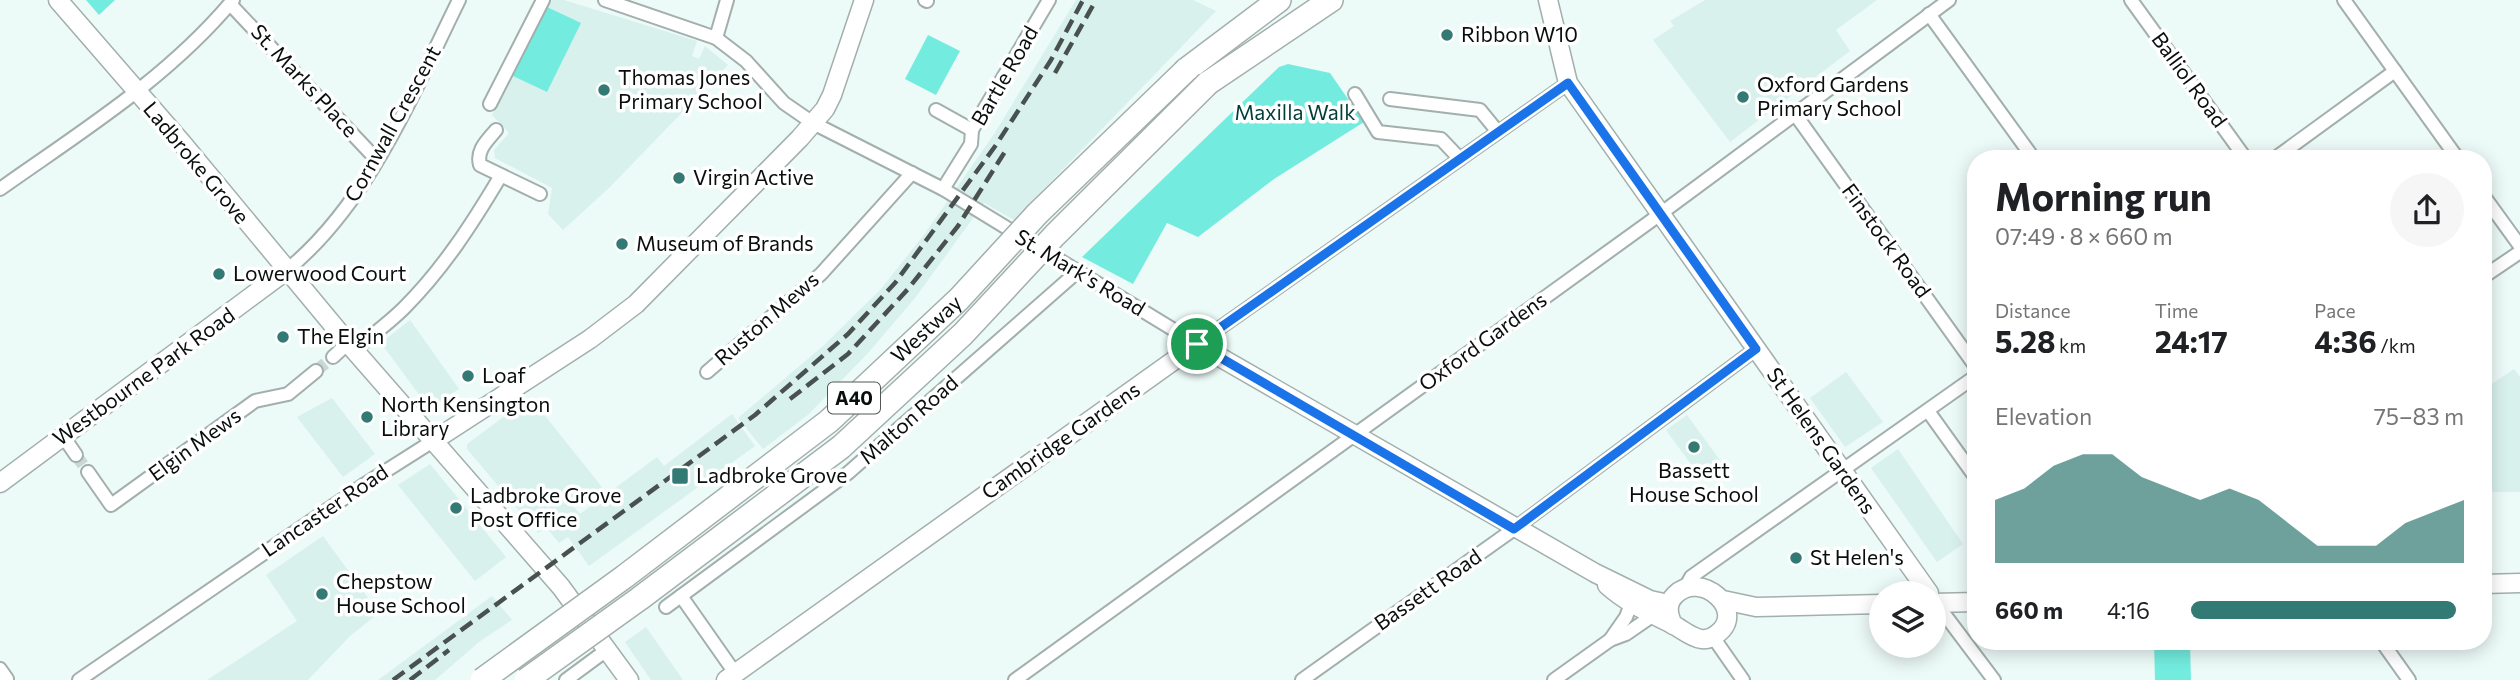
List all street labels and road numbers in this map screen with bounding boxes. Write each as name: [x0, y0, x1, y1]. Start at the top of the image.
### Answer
street label: St. Marks Place: [247, 18, 364, 141]
street label: Bartle Road: [965, 21, 1042, 130]
street label: Balliol Road: [2147, 27, 2233, 132]
street label: Cornwall Crescent: [338, 41, 445, 206]
street label: Ladbroke Grove: [139, 96, 255, 228]
street label: Finstock Road: [1837, 178, 1937, 302]
street label: St. Mark's Road: [1011, 223, 1150, 320]
street label: Ruston Mews: [709, 266, 823, 370]
street label: Oxford Gardens: [1413, 286, 1551, 396]
street label: Westway: [885, 289, 966, 367]
street label: Westbourne Park Road: [47, 301, 239, 450]
street label: St Helens Gardens: [1762, 362, 1882, 518]
street label: Malton Road: [854, 369, 962, 468]
street label: Cambridge Gardens: [976, 376, 1144, 504]
road number: A40: [828, 382, 880, 414]
street label: Elgin Mews: [143, 402, 245, 486]
street label: Lancaster Road: [256, 458, 392, 561]
street label: Bassett Road: [1369, 543, 1485, 635]

